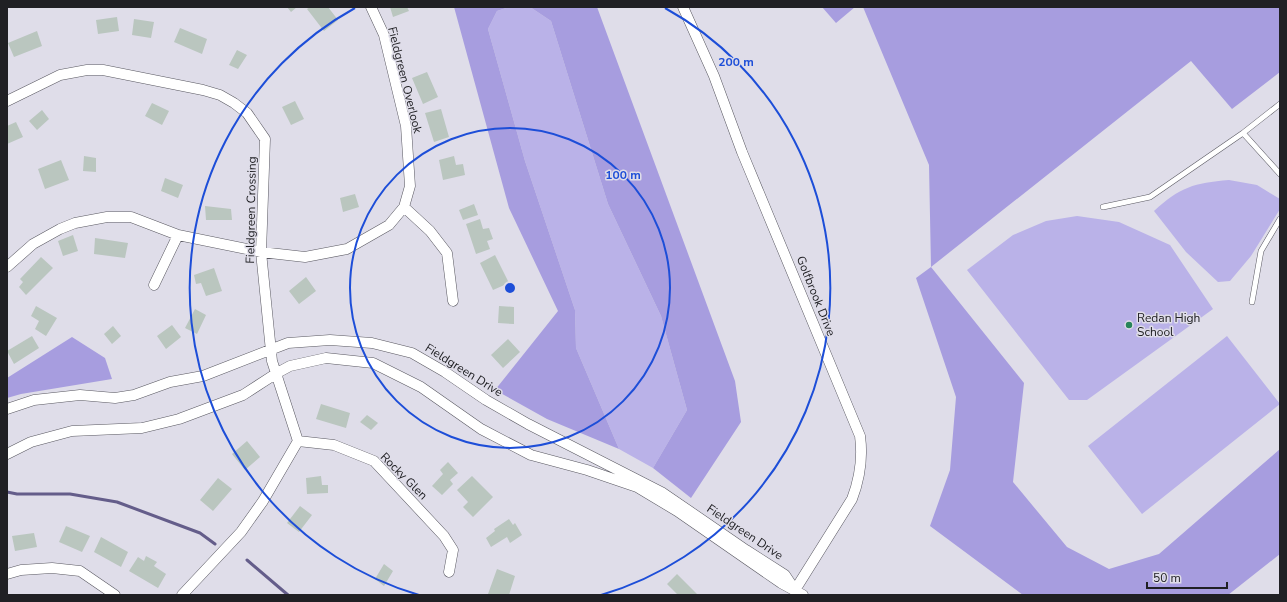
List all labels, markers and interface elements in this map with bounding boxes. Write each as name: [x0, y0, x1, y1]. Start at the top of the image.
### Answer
street label: Fieldgreen Overlook: [384, 25, 426, 136]
text: 200 m: [718, 54, 754, 70]
street label: Fieldgreen Crossing: [242, 156, 260, 264]
text: 100 m: [605, 167, 641, 183]
street label: Golfbrook Drive: [793, 254, 839, 338]
centre of rings: [503, 281, 517, 295]
place label: Redan High School: [1137, 310, 1200, 340]
marker: Redan High School: [1124, 320, 1134, 330]
street label: Fieldgreen Drive: [422, 340, 506, 400]
street label: Rocky Glen: [377, 449, 431, 503]
street label: Fieldgreen Drive: [704, 501, 786, 563]
scale bar: [1147, 564, 1227, 590]
text: 50 m: [1153, 570, 1181, 586]

